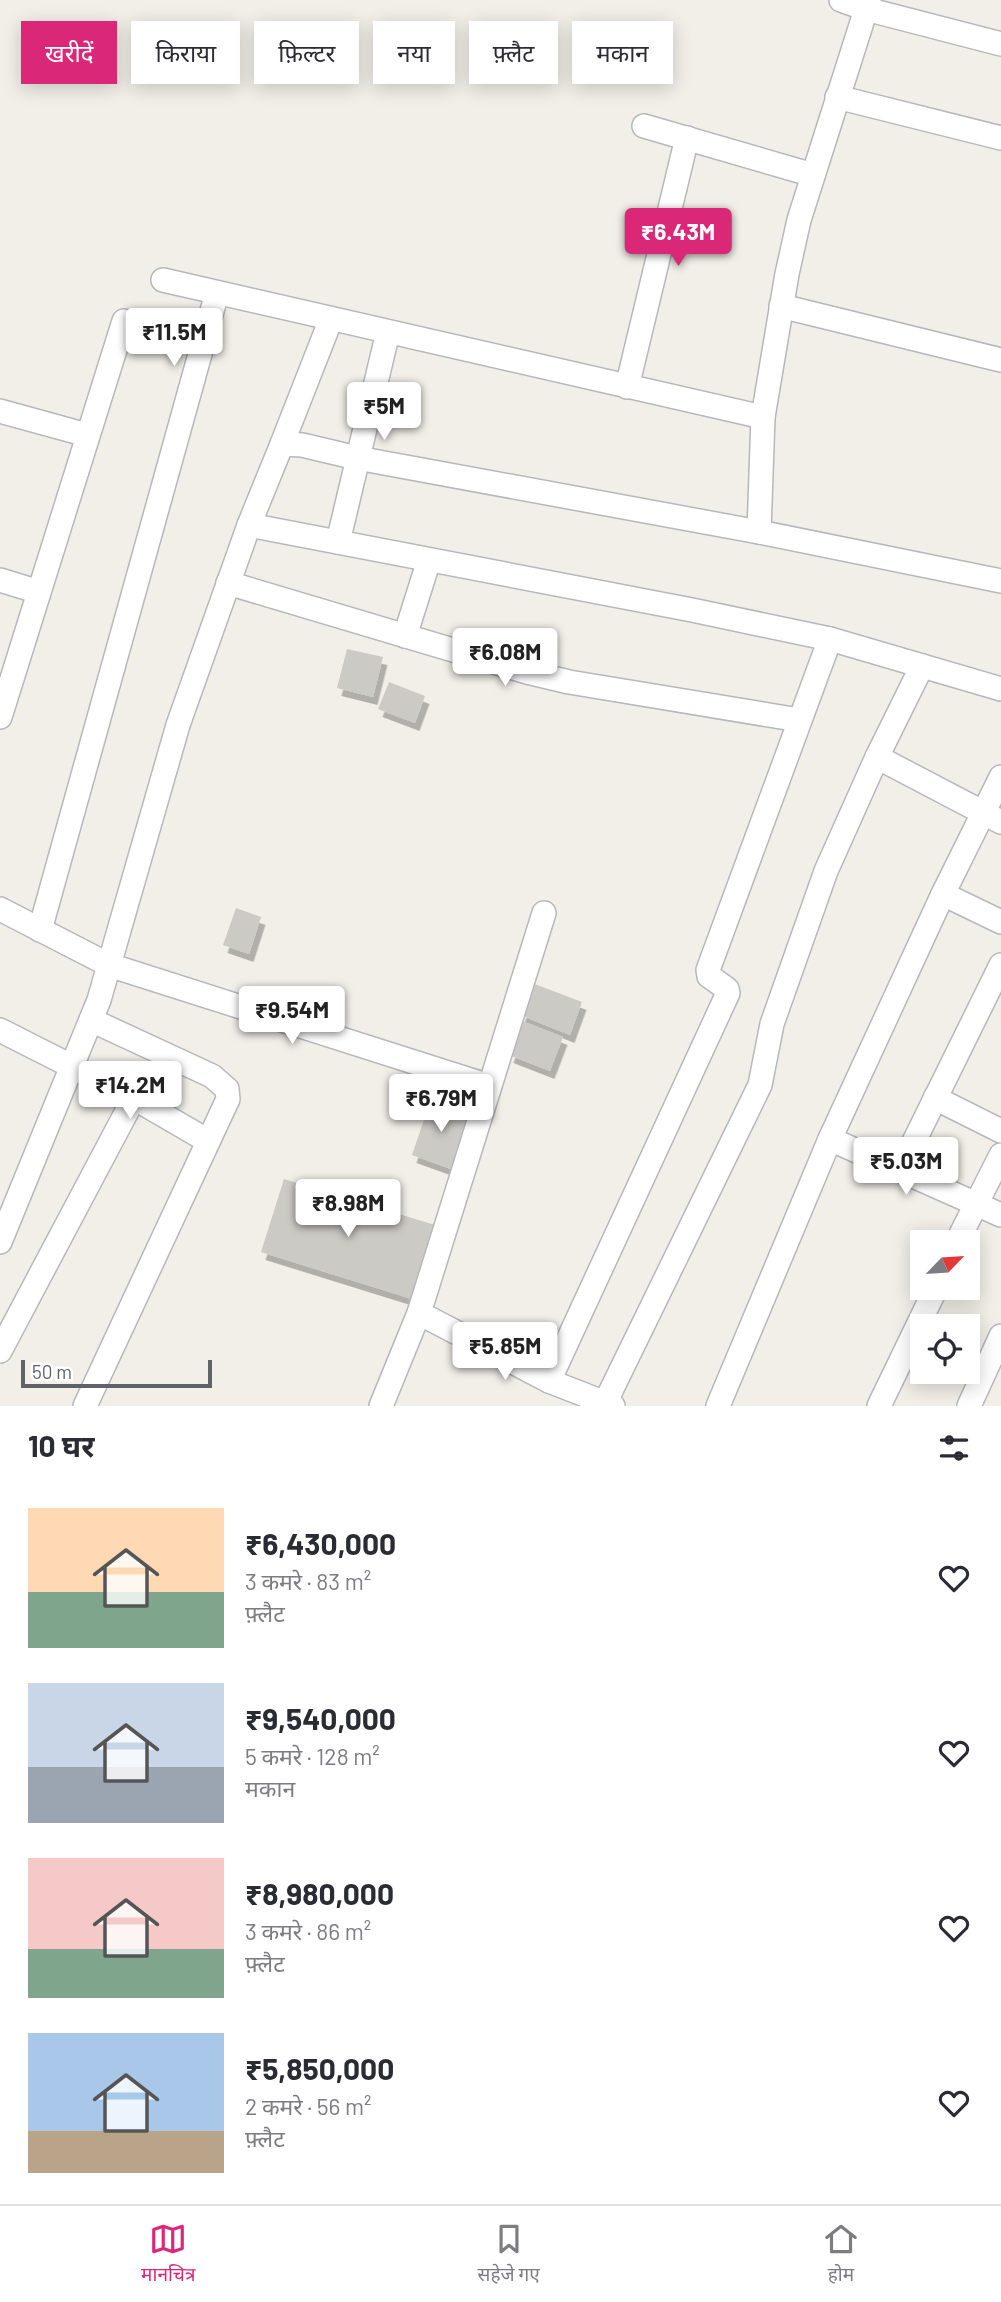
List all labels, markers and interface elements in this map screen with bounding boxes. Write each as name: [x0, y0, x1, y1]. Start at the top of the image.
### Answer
chip: खरीदें: [21, 21, 117, 84]
chip: किराया: [131, 21, 240, 84]
chip: फ़िल्टर: [254, 21, 359, 84]
chip: नया: [373, 21, 455, 84]
chip: फ़्लैट: [469, 21, 558, 84]
chip: मकान: [572, 21, 673, 84]
pin: ₹6.43M: [621, 208, 735, 268]
text: ₹6.43M: [641, 217, 715, 245]
pin: ₹11.5M: [117, 308, 231, 368]
text: ₹11.5M: [142, 317, 206, 345]
pin: ₹5M: [350, 382, 418, 442]
text: ₹5M: [363, 391, 405, 419]
pin: ₹6.08M: [448, 628, 562, 688]
text: ₹6.08M: [468, 637, 542, 665]
pin: ₹9.54M: [235, 986, 349, 1046]
text: ₹9.54M: [255, 995, 329, 1023]
pin: ₹14.2M: [73, 1062, 187, 1121]
text: ₹14.2M: [95, 1070, 165, 1098]
pin: ₹6.79M: [384, 1074, 498, 1134]
text: ₹6.79M: [405, 1083, 477, 1111]
pin: ₹5.03M: [849, 1138, 963, 1197]
text: ₹5.03M: [869, 1146, 943, 1174]
pin: ₹8.98M: [291, 1180, 405, 1239]
text: ₹8.98M: [312, 1188, 384, 1216]
north arrow: [910, 1230, 980, 1300]
map controls: [910, 1230, 980, 1384]
button: locate: [910, 1314, 980, 1384]
pin: ₹5.85M: [448, 1322, 562, 1382]
text: ₹5.85M: [468, 1331, 542, 1359]
scale bar: [21, 1357, 212, 1389]
text: 50 m: [32, 1360, 72, 1383]
text: 10 घर: [28, 1427, 94, 1463]
icon: filters: [935, 1429, 973, 1467]
text: ₹6,430,000: [245, 1525, 396, 1561]
icon: home: [84, 1536, 168, 1620]
icon: heart: [935, 1559, 973, 1597]
text: 3 कमरे · 83 m²: [245, 1567, 371, 1595]
text: फ़्लैट: [245, 1599, 285, 1627]
text: ₹9,540,000: [245, 1700, 396, 1736]
icon: home: [84, 1711, 168, 1795]
icon: heart: [935, 1734, 973, 1772]
text: 5 कमरे · 128 m²: [245, 1742, 380, 1770]
text: मकान: [245, 1774, 295, 1802]
text: ₹8,980,000: [245, 1875, 394, 1911]
icon: home: [84, 1886, 168, 1970]
icon: heart: [935, 1909, 973, 1947]
text: 3 कमरे · 86 m²: [245, 1917, 371, 1945]
text: फ़्लैट: [245, 1949, 285, 1977]
text: ₹5,850,000: [245, 2050, 394, 2086]
icon: home: [84, 2061, 168, 2145]
icon: heart: [935, 2084, 973, 2122]
text: 2 कमरे · 56 m²: [245, 2092, 372, 2120]
text: फ़्लैट: [245, 2124, 285, 2152]
tab: मानचित्र: [141, 2220, 195, 2289]
tab: सहेजे गए: [478, 2220, 540, 2289]
tab: होम: [822, 2220, 860, 2289]

